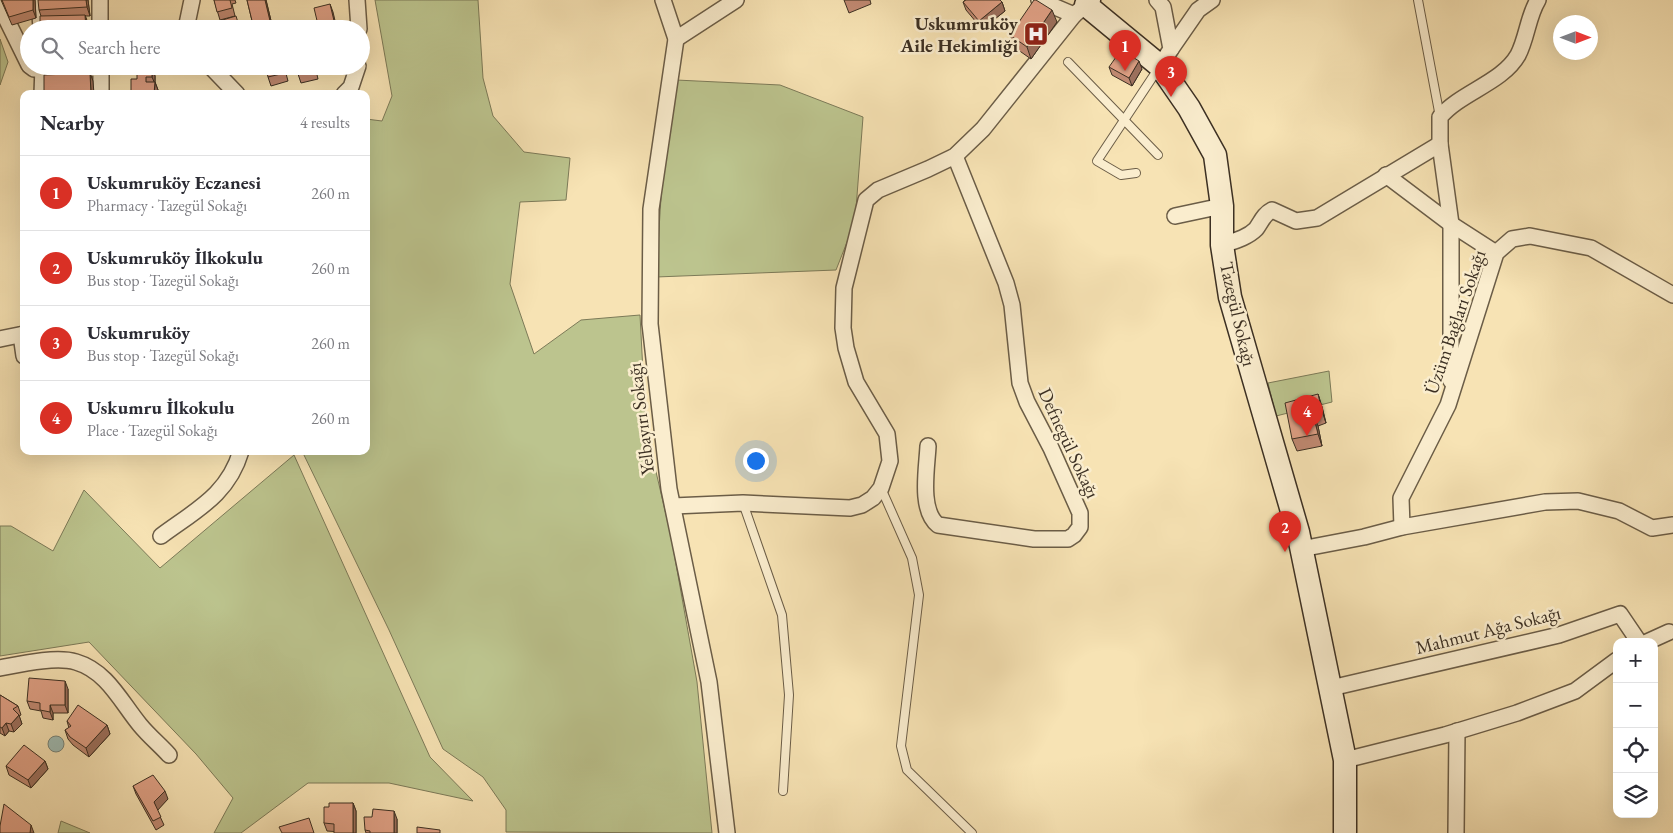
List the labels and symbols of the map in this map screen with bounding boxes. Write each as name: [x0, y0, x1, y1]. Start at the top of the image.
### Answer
place label: Uskumruköy Aile Hekimliği: [900, 11, 1019, 58]
north arrow: [1553, 15, 1598, 60]
hospital icon: Uskumruköy Aile Hekimliği: [1023, 21, 1049, 47]
pin: 1: [1109, 30, 1141, 71]
pin: 3: [1155, 56, 1187, 97]
street label: Üzüm Bağları Sokağı: [1419, 246, 1492, 398]
street label: Tazegül Sokağı: [1214, 259, 1262, 369]
street label: Yelbayırı Sokağı: [622, 361, 660, 477]
street label: Defnegül Sokağı: [1032, 384, 1106, 503]
pin: 4: [1291, 395, 1323, 436]
your location: [743, 448, 769, 474]
pin: 2: [1269, 511, 1301, 552]
street label: Mahmut Ağa Sokağı: [1413, 600, 1564, 660]

